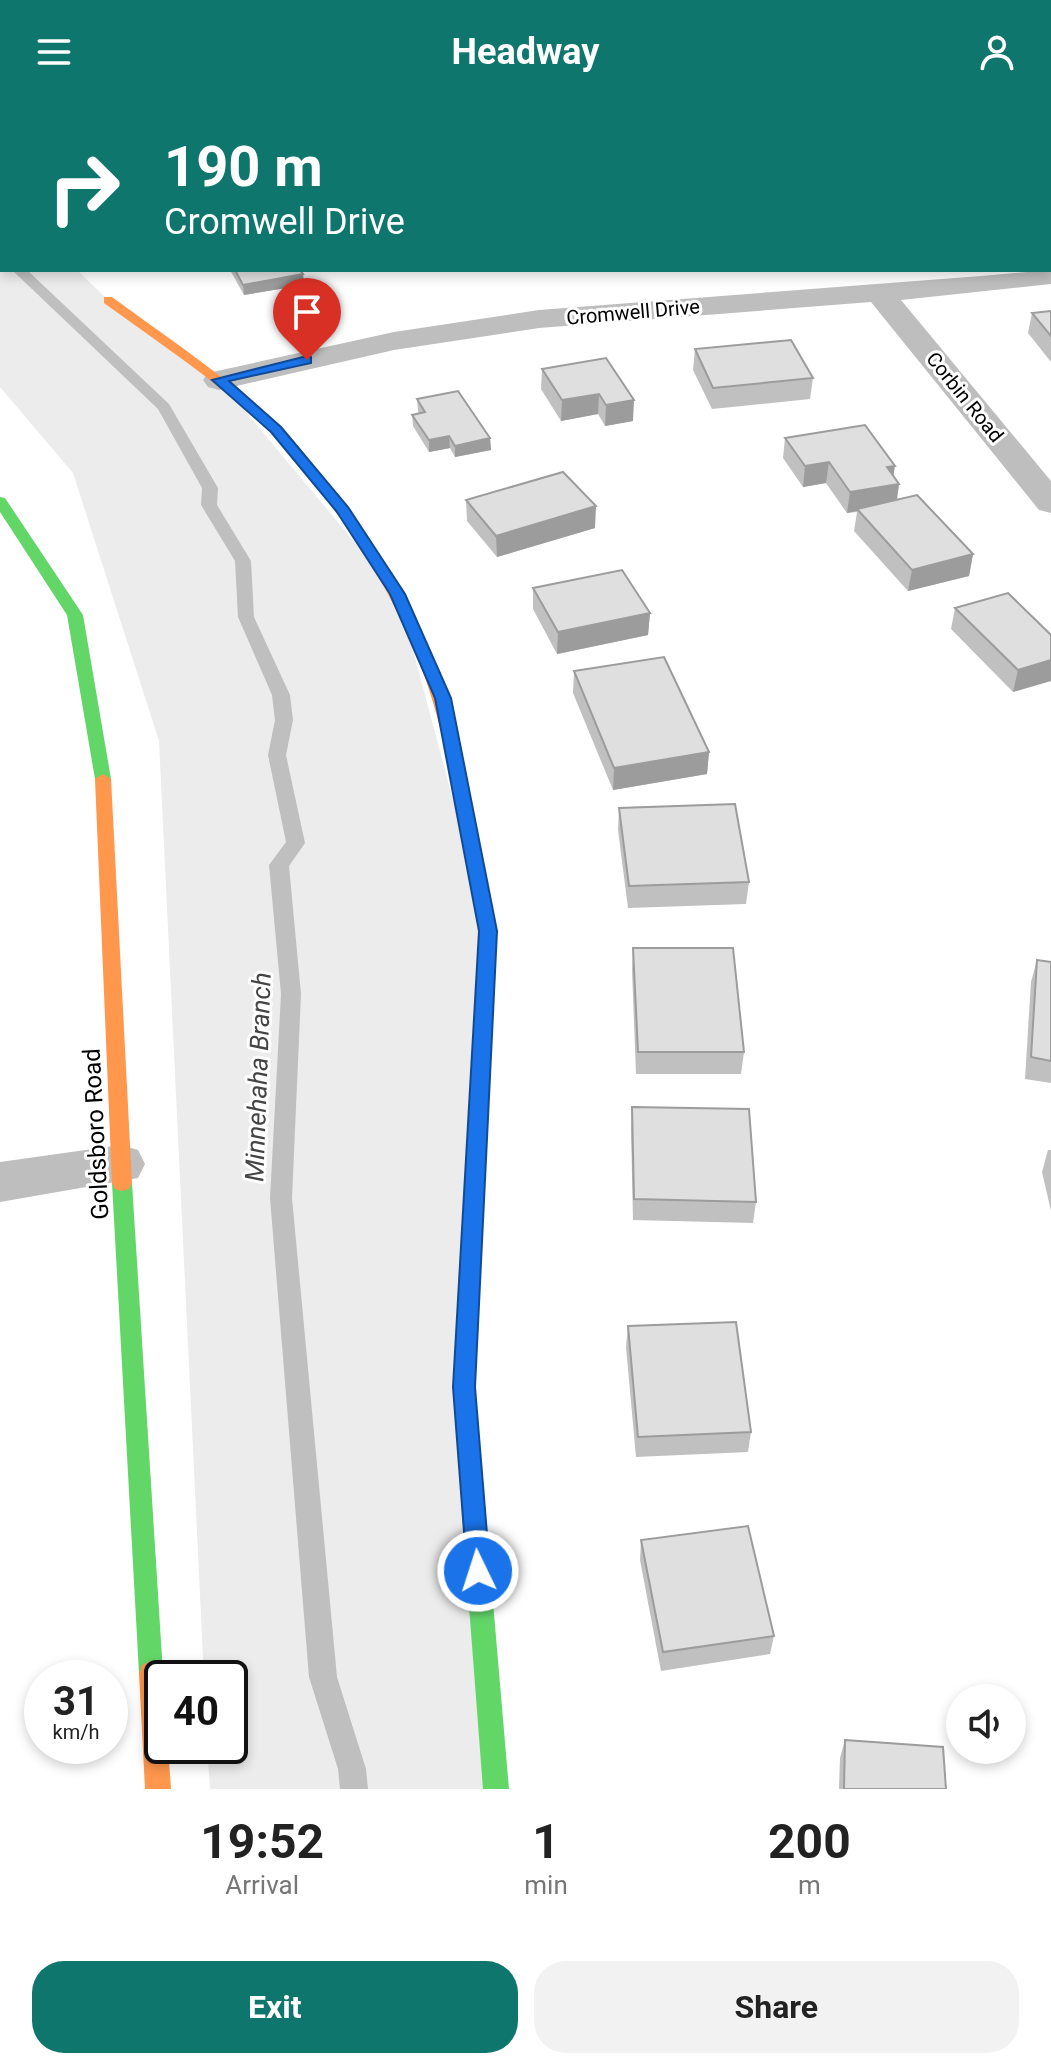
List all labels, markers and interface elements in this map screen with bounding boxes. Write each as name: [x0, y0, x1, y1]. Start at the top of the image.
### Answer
icon: menu: [32, 30, 76, 74]
icon: person: [975, 30, 1019, 74]
text: Headway: [452, 31, 599, 73]
text: 190 m: [164, 134, 323, 200]
icon: right: [32, 136, 136, 240]
text: Cromwell Drive: [164, 201, 405, 243]
pin: [273, 278, 341, 360]
icon: arrive: [285, 290, 329, 334]
street label: Cromwell Drive: [565, 294, 701, 330]
street label: Corbin Road: [921, 347, 1009, 447]
water label: Minnehaha Branch: [239, 972, 277, 1182]
street label: Goldsboro Road: [78, 1048, 114, 1220]
position arrow: [436, 1529, 520, 1613]
speed limit sign: 40: [144, 1660, 248, 1764]
text: 31: [53, 1678, 99, 1725]
map controls: [946, 1684, 1026, 1764]
button: sound: [946, 1684, 1026, 1764]
text: km/h: [53, 1720, 99, 1744]
text: 19:52: [200, 1813, 324, 1870]
text: 1: [532, 1813, 560, 1870]
text: 200: [768, 1813, 851, 1870]
text: Arrival: [225, 1870, 299, 1900]
text: min: [524, 1870, 568, 1900]
text: m: [798, 1870, 821, 1900]
button: Exit: [32, 1961, 518, 2053]
button: Share: [534, 1961, 1019, 2053]

